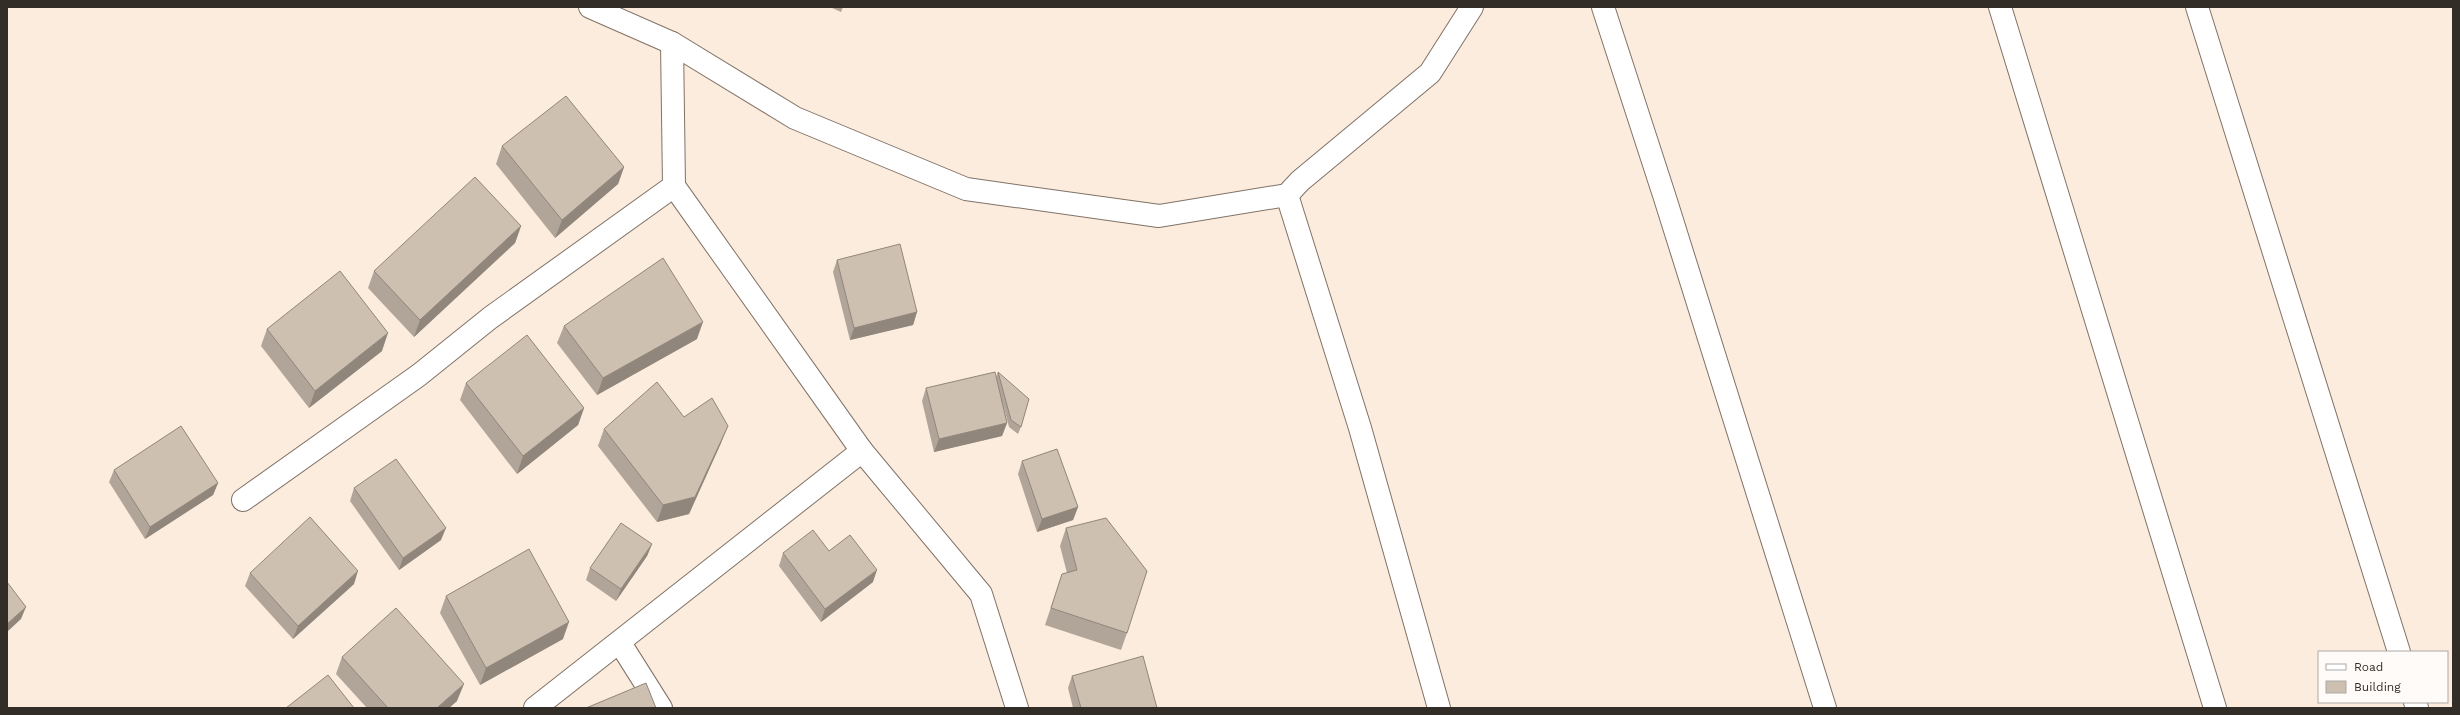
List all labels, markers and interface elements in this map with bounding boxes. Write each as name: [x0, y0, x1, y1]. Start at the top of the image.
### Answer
legend: [2318, 651, 2448, 703]
text: Road: [2354, 660, 2383, 674]
text: Building: [2354, 680, 2401, 694]

